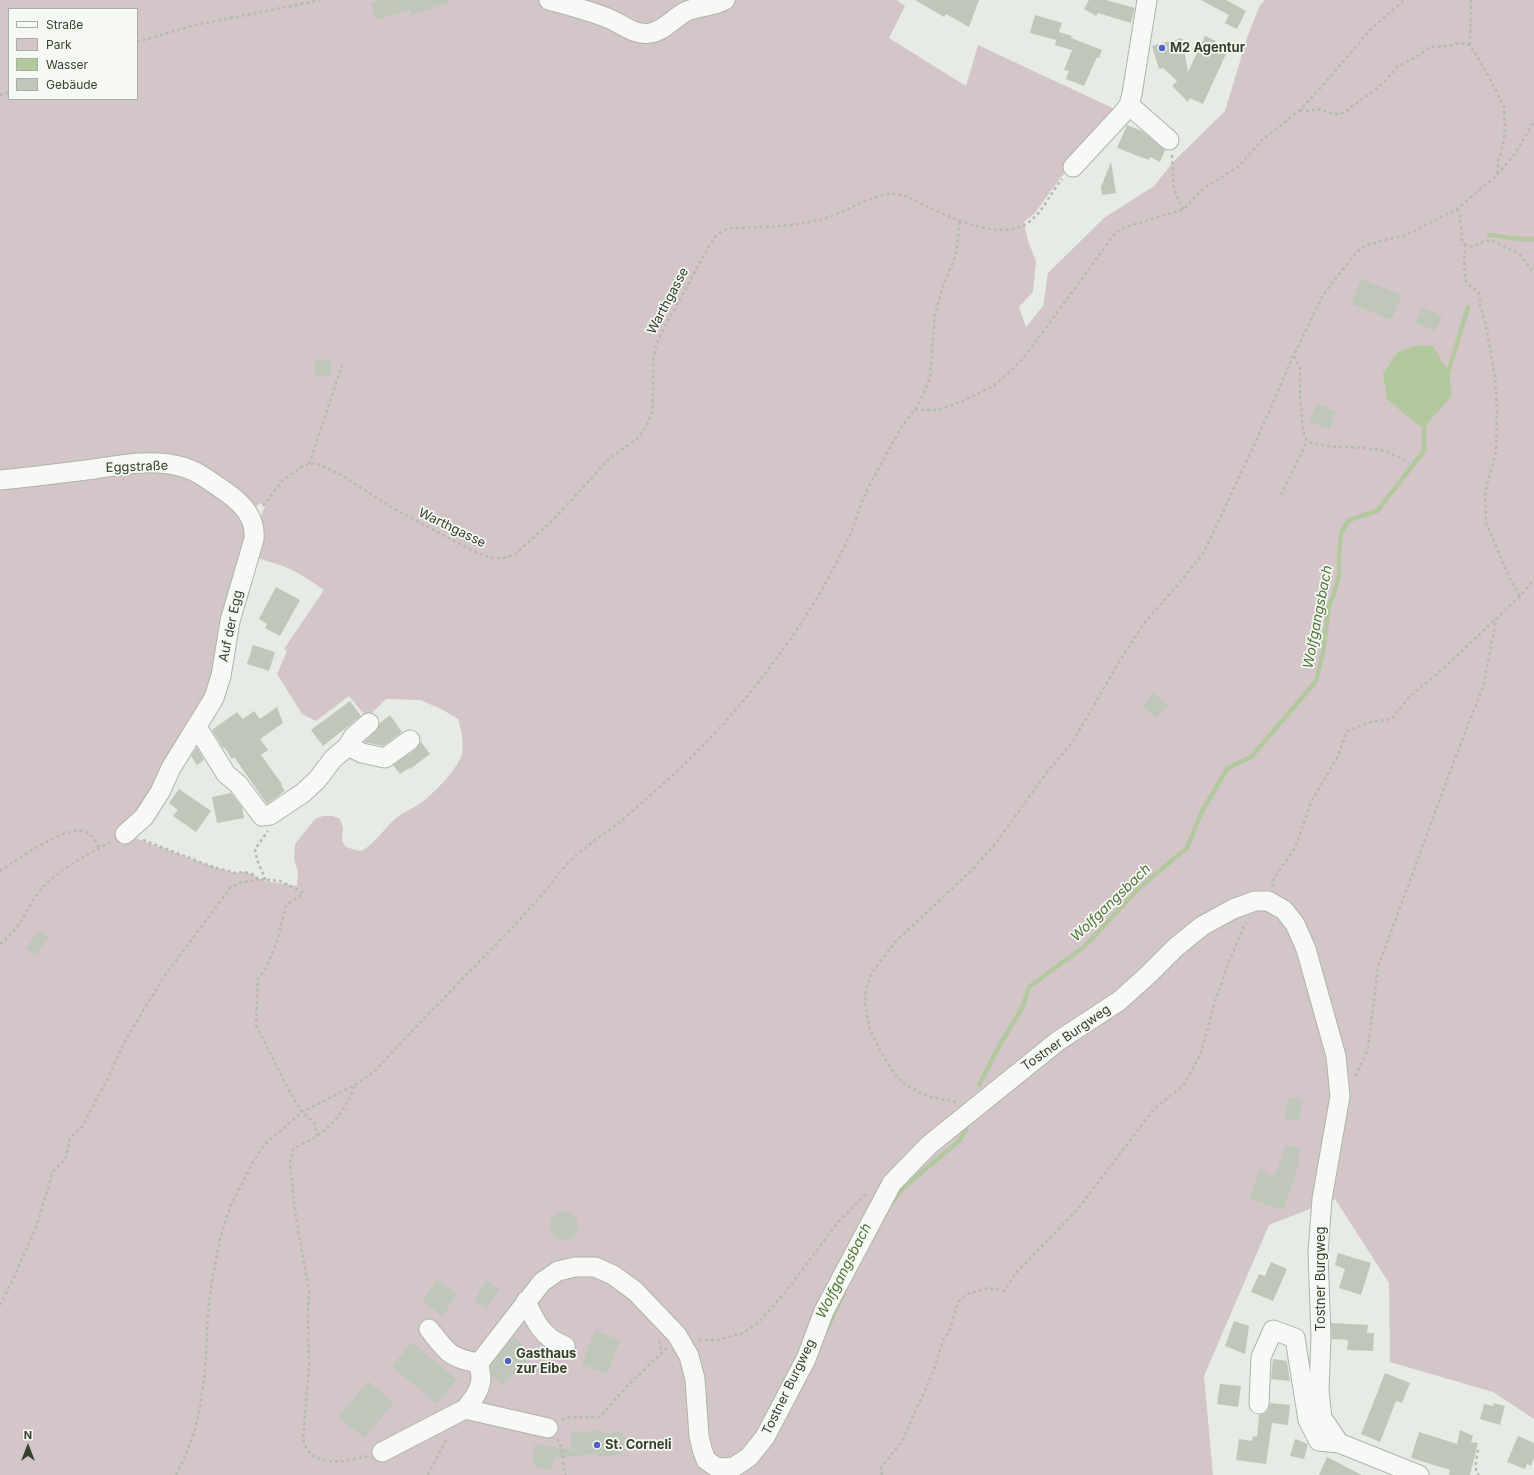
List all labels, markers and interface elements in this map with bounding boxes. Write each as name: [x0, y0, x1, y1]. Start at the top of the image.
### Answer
legend: [8, 8, 138, 100]
text: Straße: [46, 17, 83, 32]
text: Park: [46, 37, 72, 52]
place label: M2 Agentur: [1170, 40, 1245, 56]
marker: M2 Agentur: [1157, 43, 1167, 53]
text: Wasser: [46, 57, 88, 72]
text: Gebäude: [46, 77, 98, 92]
street label: Warthgasse: [644, 265, 692, 337]
street label: Eggstraße: [105, 458, 169, 476]
street label: Warthgasse: [416, 505, 488, 551]
water label: Wolfgangsbach: [1300, 564, 1336, 670]
street label: Auf der Egg: [216, 589, 246, 663]
water label: Wolfgangsbach: [1068, 861, 1154, 945]
street label: Tostner Burgweg: [1019, 1002, 1113, 1074]
water label: Wolfgangsbach: [813, 1221, 875, 1321]
street label: Tostner Burgweg: [1313, 1227, 1329, 1331]
street label: Tostner Burgweg: [759, 1336, 819, 1438]
place label: Gasthaus zur Eibe: [516, 1346, 576, 1377]
marker: Gasthaus zur Eibe: [503, 1356, 513, 1366]
north arrow: [8, 1427, 48, 1467]
text: N: [24, 1428, 32, 1442]
place label: St. Corneli: [605, 1437, 672, 1453]
marker: St. Corneli: [592, 1440, 602, 1450]

